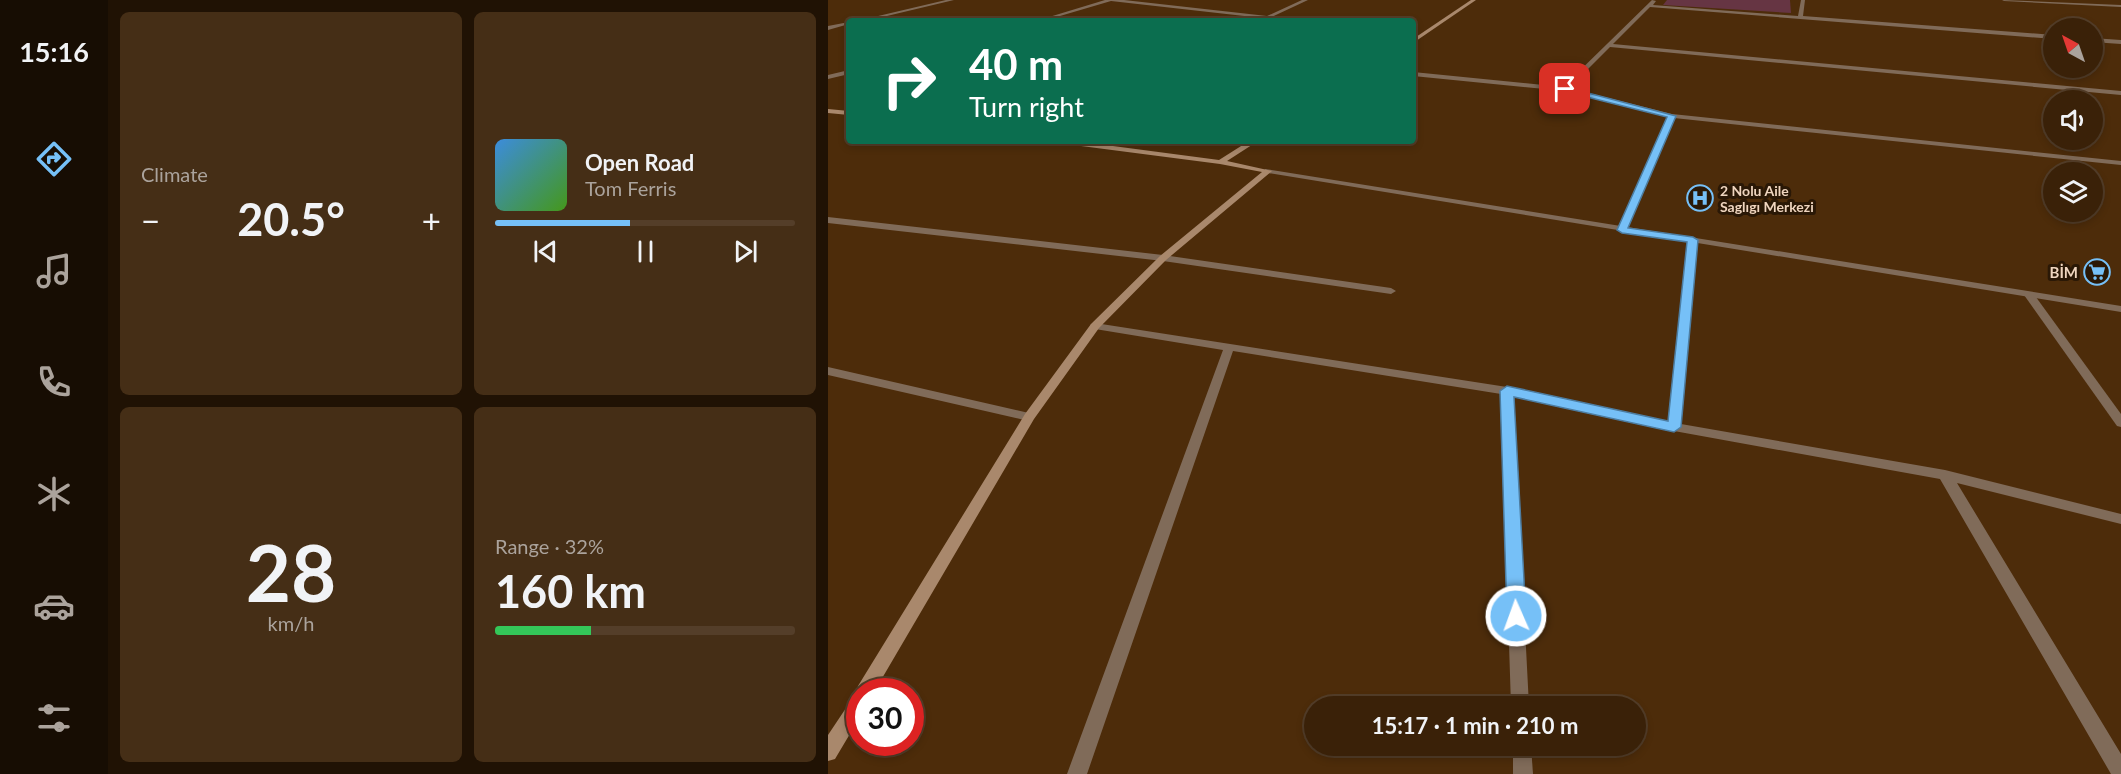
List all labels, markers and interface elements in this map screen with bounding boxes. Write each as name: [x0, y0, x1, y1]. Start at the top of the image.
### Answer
north arrow: [2043, 18, 2103, 78]
map controls: [2043, 18, 2103, 222]
text: 15:16: [19, 35, 89, 68]
text: 40 m: [969, 39, 1063, 89]
icon: right: [870, 42, 948, 120]
pin: [1539, 63, 1590, 114]
icon: arrive: [1548, 72, 1581, 105]
text: Turn right: [969, 90, 1084, 123]
button: sound: [2043, 90, 2103, 150]
icon: directions: [33, 138, 75, 180]
text: Open Road: [585, 149, 694, 176]
text: Climate: [141, 162, 208, 186]
button: layers: [2043, 162, 2103, 222]
text: Tom Ferris: [585, 176, 676, 200]
place label: 2 Nolu Aile Saglıgı Merkezi: [1720, 182, 1814, 215]
hospital icon: 2 Nolu Aile Saglıgı Merkezi: [1685, 183, 1715, 213]
text: 20.5°: [237, 192, 345, 246]
text: −: [141, 200, 160, 240]
text: +: [422, 200, 441, 240]
icon: previous: [529, 235, 562, 268]
icon: pause: [629, 235, 662, 268]
icon: next: [729, 235, 762, 268]
icon: music: [33, 250, 75, 292]
supermarket icon: BİM: [2082, 257, 2112, 287]
place label: BİM: [2050, 263, 2078, 281]
icon: phone: [33, 361, 75, 403]
icon: climate: [33, 473, 75, 515]
text: 28: [246, 525, 336, 619]
text: Range · 32%: [495, 534, 604, 558]
text: 160 km: [495, 564, 646, 618]
position arrow: [1484, 584, 1548, 648]
icon: car: [33, 585, 75, 627]
text: km/h: [268, 611, 314, 635]
speed limit sign: 30: [846, 678, 924, 756]
icon: filters: [33, 697, 75, 739]
text: 15:17 · 1 min · 210 m: [1372, 712, 1578, 739]

